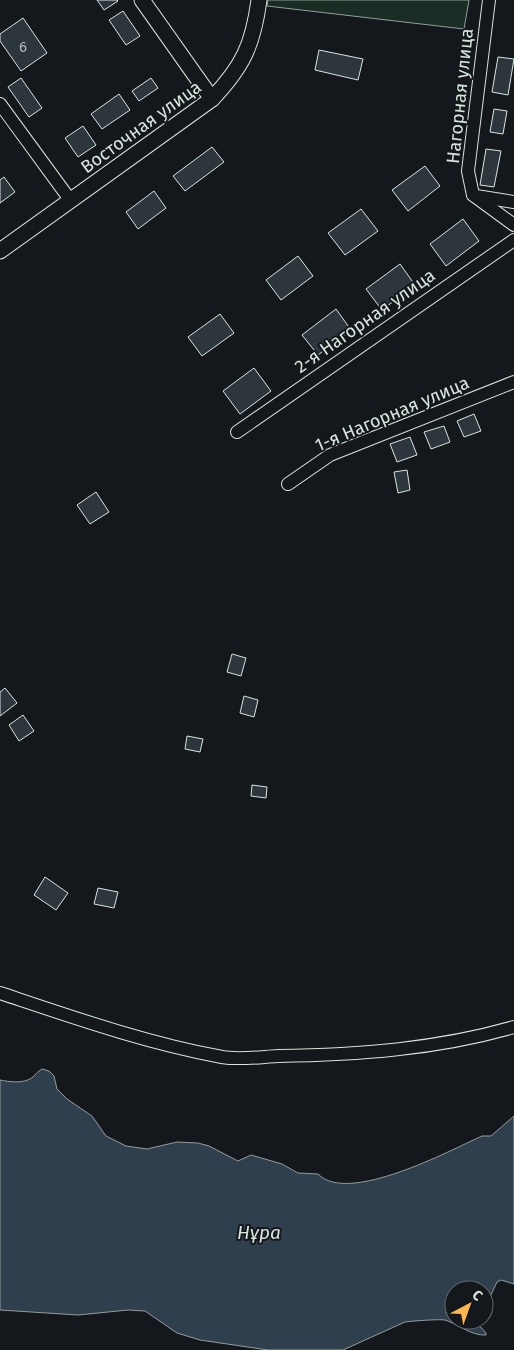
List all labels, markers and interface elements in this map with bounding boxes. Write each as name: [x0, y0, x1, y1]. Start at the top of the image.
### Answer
street label: Нагорная улица: [442, 27, 478, 165]
house number: 6: [19, 38, 27, 56]
street label: Восточная улица: [76, 76, 206, 178]
street label: 2-я Нагорная улица: [291, 264, 439, 378]
street label: 1-я Нагорная улица: [312, 372, 472, 456]
water label: Нұра: [237, 1221, 281, 1244]
north arrow: [444, 1280, 494, 1330]
text: С: [469, 1287, 486, 1305]

